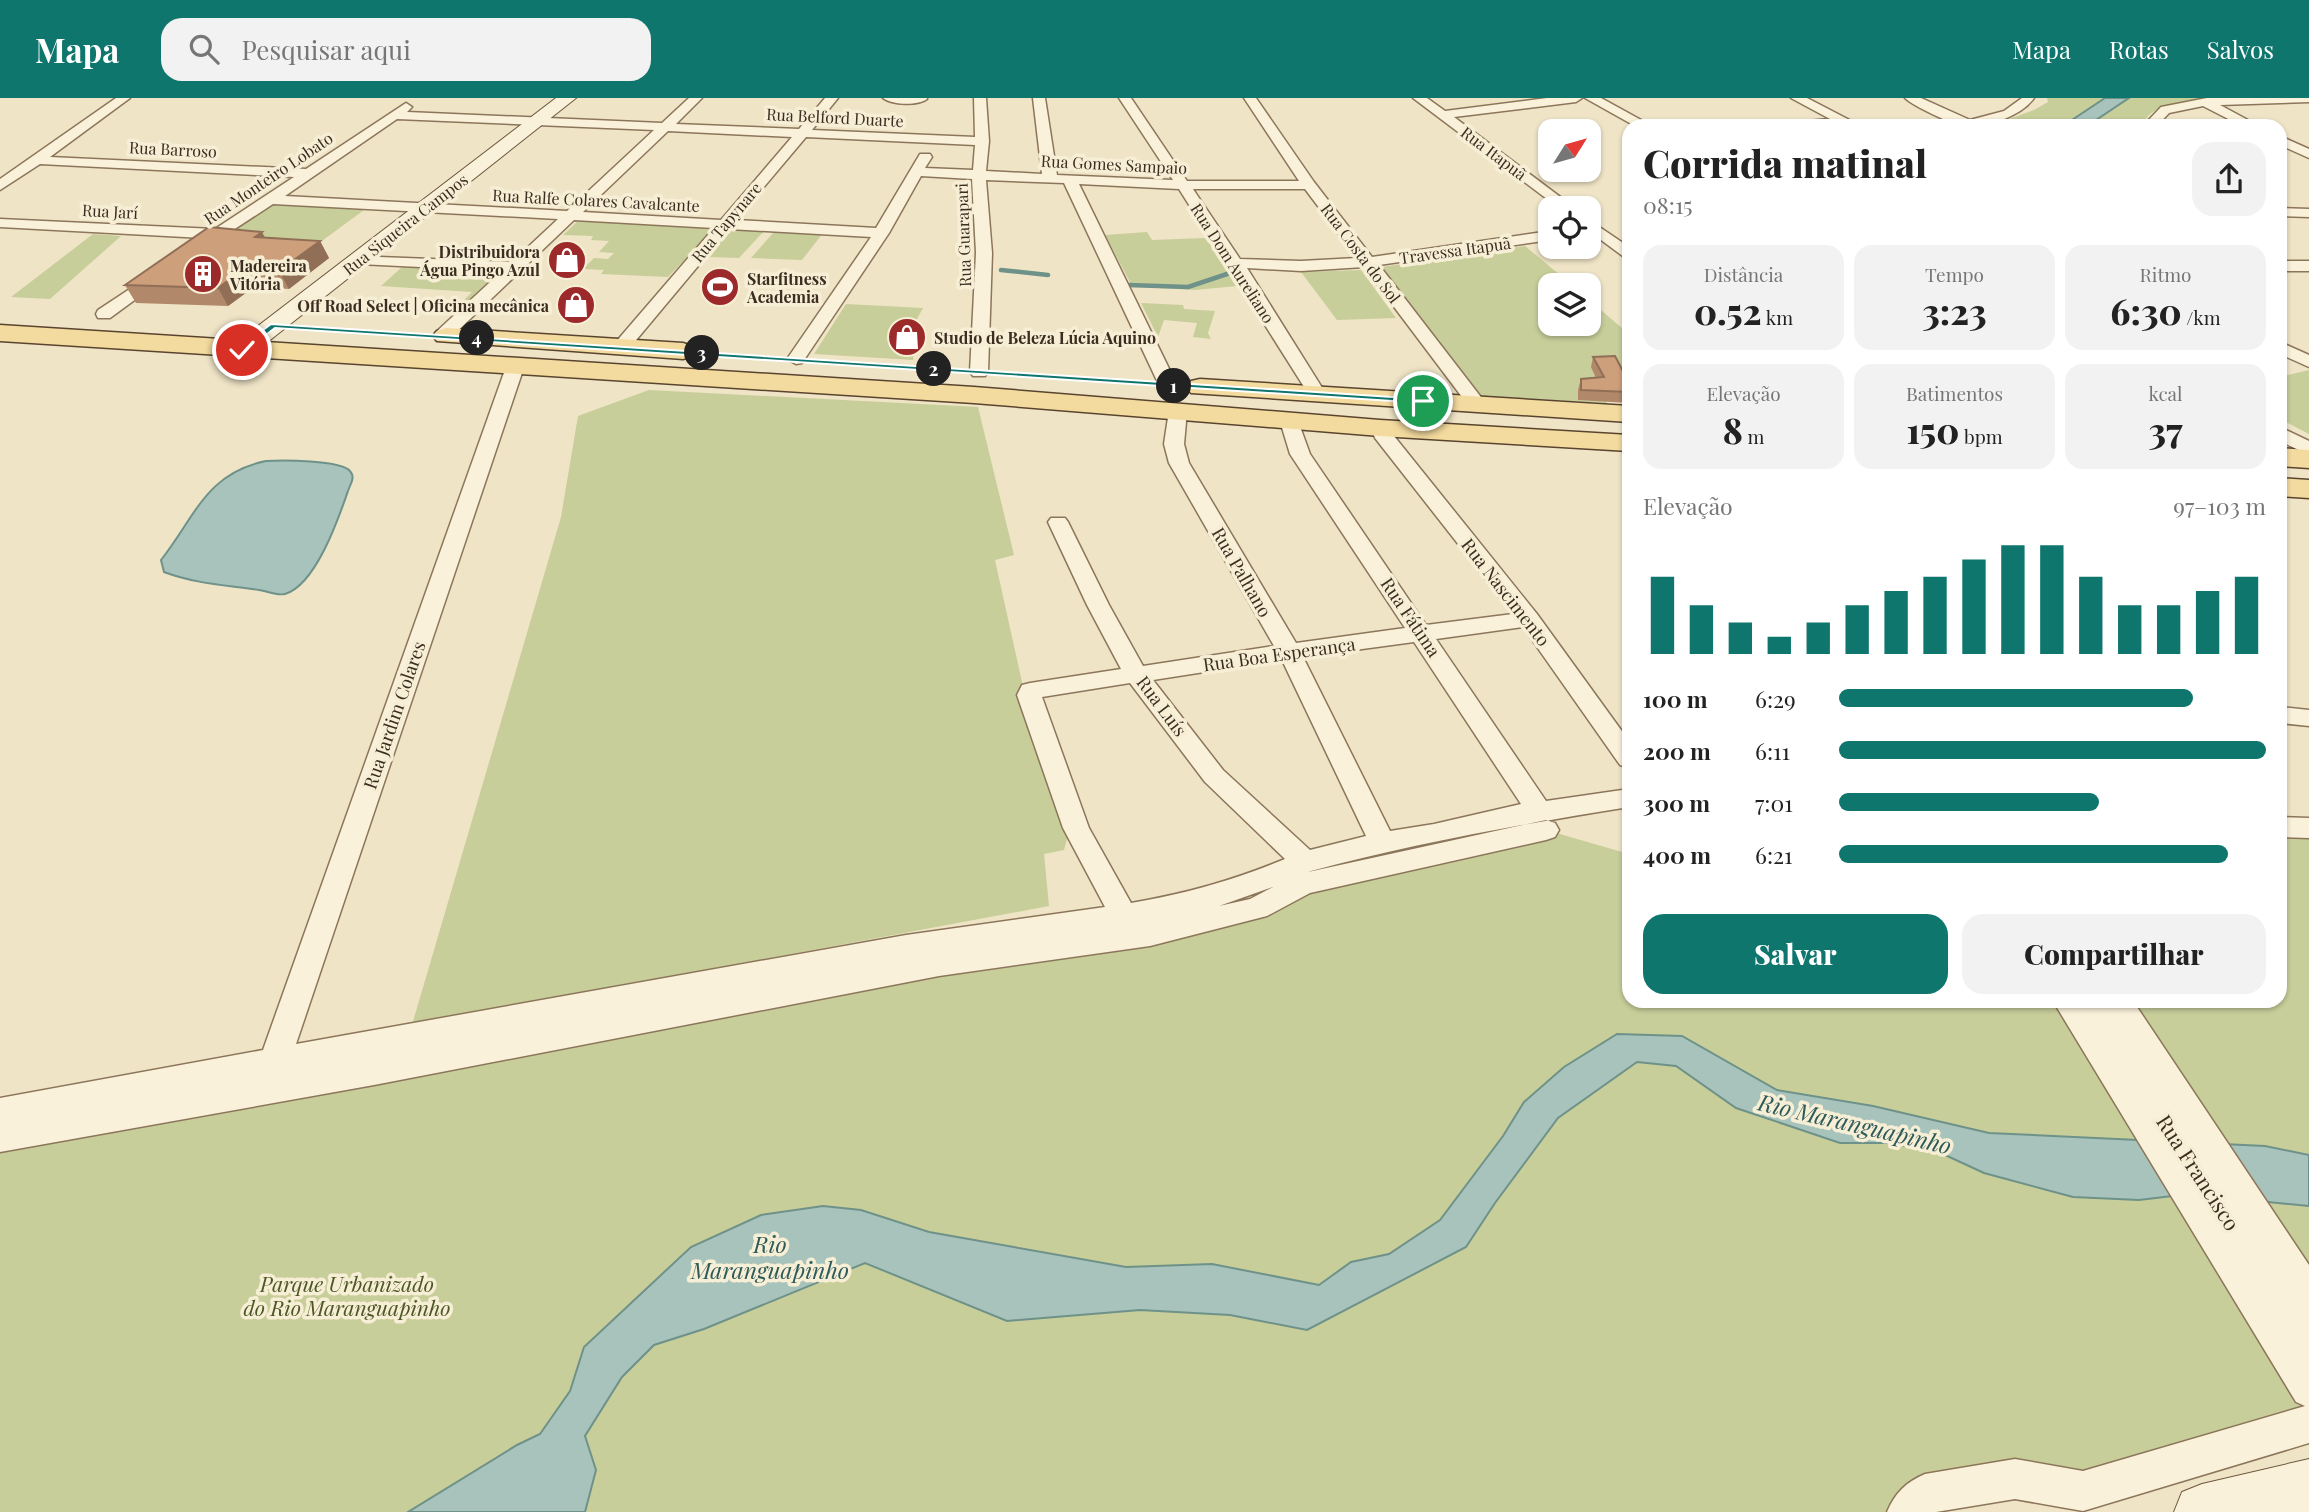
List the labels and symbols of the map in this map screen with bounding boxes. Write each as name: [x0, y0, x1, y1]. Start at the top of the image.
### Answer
street label: Rua Belford Duarte: [766, 103, 904, 131]
north arrow: [1538, 119, 1601, 182]
street label: Rua Itapuã: [1457, 121, 1531, 185]
street label: Rua Monteiro Lobato: [200, 127, 337, 229]
street label: Rua Barroso: [129, 136, 218, 162]
street label: Rua Gomes Sampaio: [1040, 150, 1188, 178]
street label: Rua Siqueira Campos: [338, 169, 472, 279]
street label: Rua Tapynare: [686, 178, 766, 266]
street label: Rua Guarapari: [951, 182, 975, 287]
street label: Rua Ralfe Colares Cavalcante: [492, 184, 700, 216]
street label: Rua Jarí: [81, 199, 139, 223]
street label: Rua Dom Aureliano: [1186, 199, 1280, 327]
street label: Rua Costa do Sol: [1317, 199, 1406, 307]
street label: Travessa Itapuã: [1398, 232, 1512, 268]
shop icon: Distribuidora Água Pingo Azul: [546, 239, 588, 281]
place label: Distribuidora Água Pingo Azul: [419, 241, 541, 280]
building icon: Madereira Vitória: [182, 253, 224, 295]
place label: Madereira Vitória: [229, 255, 307, 294]
sports icon: Starfitness Academia: [699, 266, 741, 308]
place label: Starfitness Academia: [746, 268, 827, 307]
shop icon: Off Road Select | Oficina mecânica: [555, 284, 597, 326]
place label: Off Road Select | Oficina mecânica: [297, 295, 550, 316]
shop icon: Studio de Beleza Lúcia Aquino: [886, 316, 928, 358]
pin: [212, 320, 272, 380]
pin: 4: [460, 320, 494, 356]
place label: Studio de Beleza Lúcia Aquino: [934, 327, 1156, 348]
pin: 3: [684, 336, 720, 370]
pin: 2: [916, 352, 951, 386]
pin: 1: [1156, 368, 1192, 404]
pin: [1393, 371, 1453, 431]
street label: Rua Palhano: [1207, 523, 1277, 621]
street label: Rua Nascimento: [1456, 533, 1556, 651]
street label: Rua Fátima: [1376, 573, 1446, 661]
street label: Rua Boa Esperança: [1201, 631, 1357, 677]
street label: Rua Jardim Colares: [357, 638, 431, 792]
street label: Rua Luís: [1131, 671, 1193, 741]
water label: Rio Maranguapinho: [1754, 1085, 1955, 1160]
street label: Rua Francisco: [2151, 1109, 2247, 1235]
water label: Rio Maranguapinho: [690, 1228, 849, 1285]
park label: Parque Urbanizado do Rio Maranguapinho: [243, 1269, 451, 1321]

